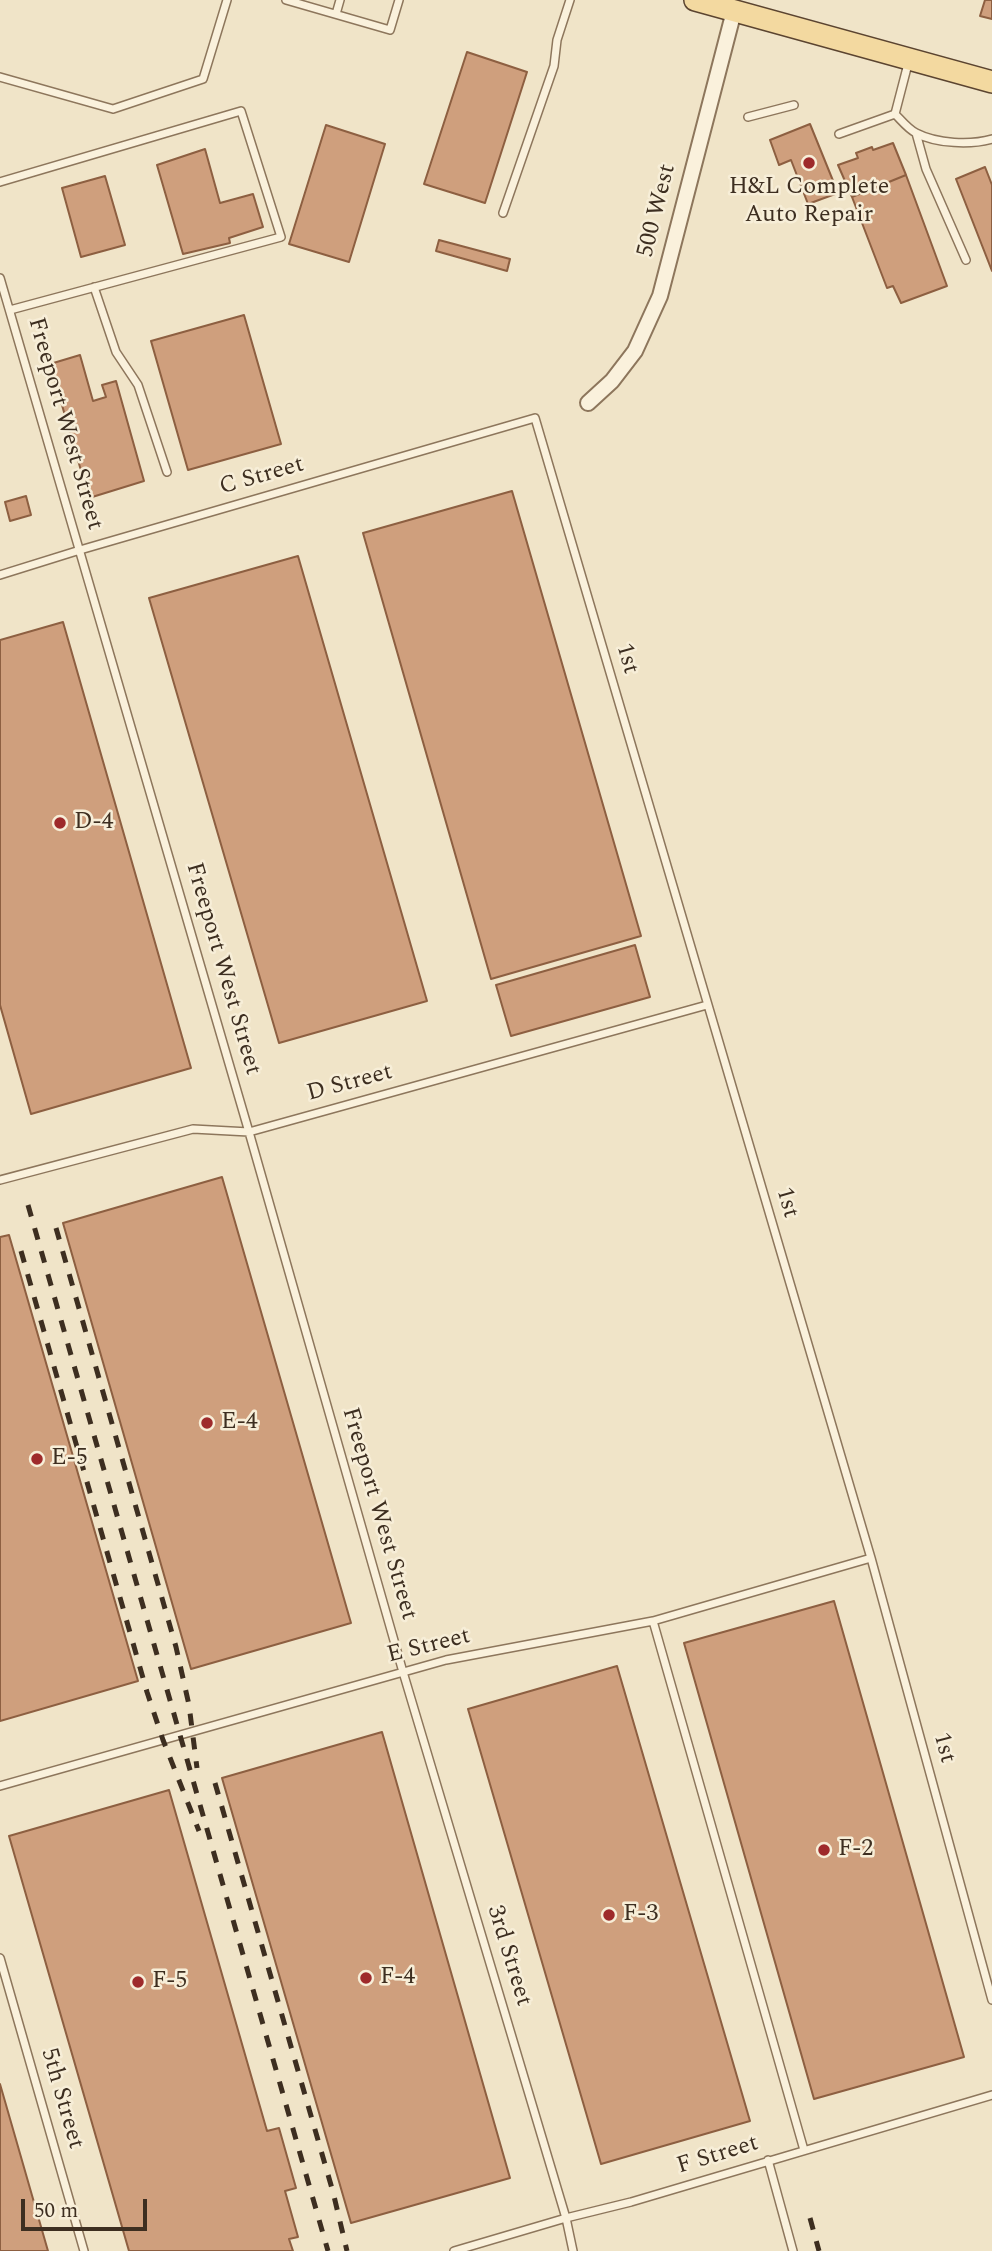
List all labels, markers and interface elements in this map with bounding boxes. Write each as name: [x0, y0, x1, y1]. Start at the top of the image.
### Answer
marker: H&L Complete Auto Repair: [801, 155, 817, 171]
street label: 500 West: [632, 161, 684, 261]
place label: H&L Complete Auto Repair: [729, 174, 889, 230]
street label: Freeport West Street: [20, 314, 108, 534]
street label: C Street: [217, 451, 307, 503]
street label: 1st: [608, 640, 644, 678]
place label: D-4: [74, 809, 114, 837]
marker: D-4: [52, 815, 68, 831]
street label: Freeport West Street: [178, 859, 266, 1079]
street label: D Street: [304, 1059, 396, 1109]
street label: 1st: [768, 1184, 804, 1222]
street label: Freeport West Street: [334, 1404, 422, 1624]
place label: E-4: [221, 1409, 258, 1437]
marker: E-4: [199, 1415, 215, 1431]
place label: E-5: [51, 1445, 88, 1473]
marker: E-5: [29, 1451, 45, 1467]
street label: E Street: [384, 1623, 474, 1671]
street label: 1st: [925, 1729, 961, 1767]
place label: F-2: [838, 1836, 873, 1864]
marker: F-2: [816, 1842, 832, 1858]
place label: F-3: [623, 1901, 658, 1929]
street label: 3rd Street: [479, 1902, 537, 2010]
marker: F-3: [601, 1907, 617, 1923]
place label: F-4: [380, 1964, 415, 1992]
place label: F-5: [152, 1968, 187, 1996]
marker: F-4: [358, 1970, 374, 1986]
marker: F-5: [130, 1974, 146, 1990]
street label: 5th Street: [33, 2045, 89, 2153]
street label: F Street: [674, 2130, 762, 2182]
scale bar: [24, 2184, 150, 2228]
text: 50 m: [34, 2195, 78, 2227]

